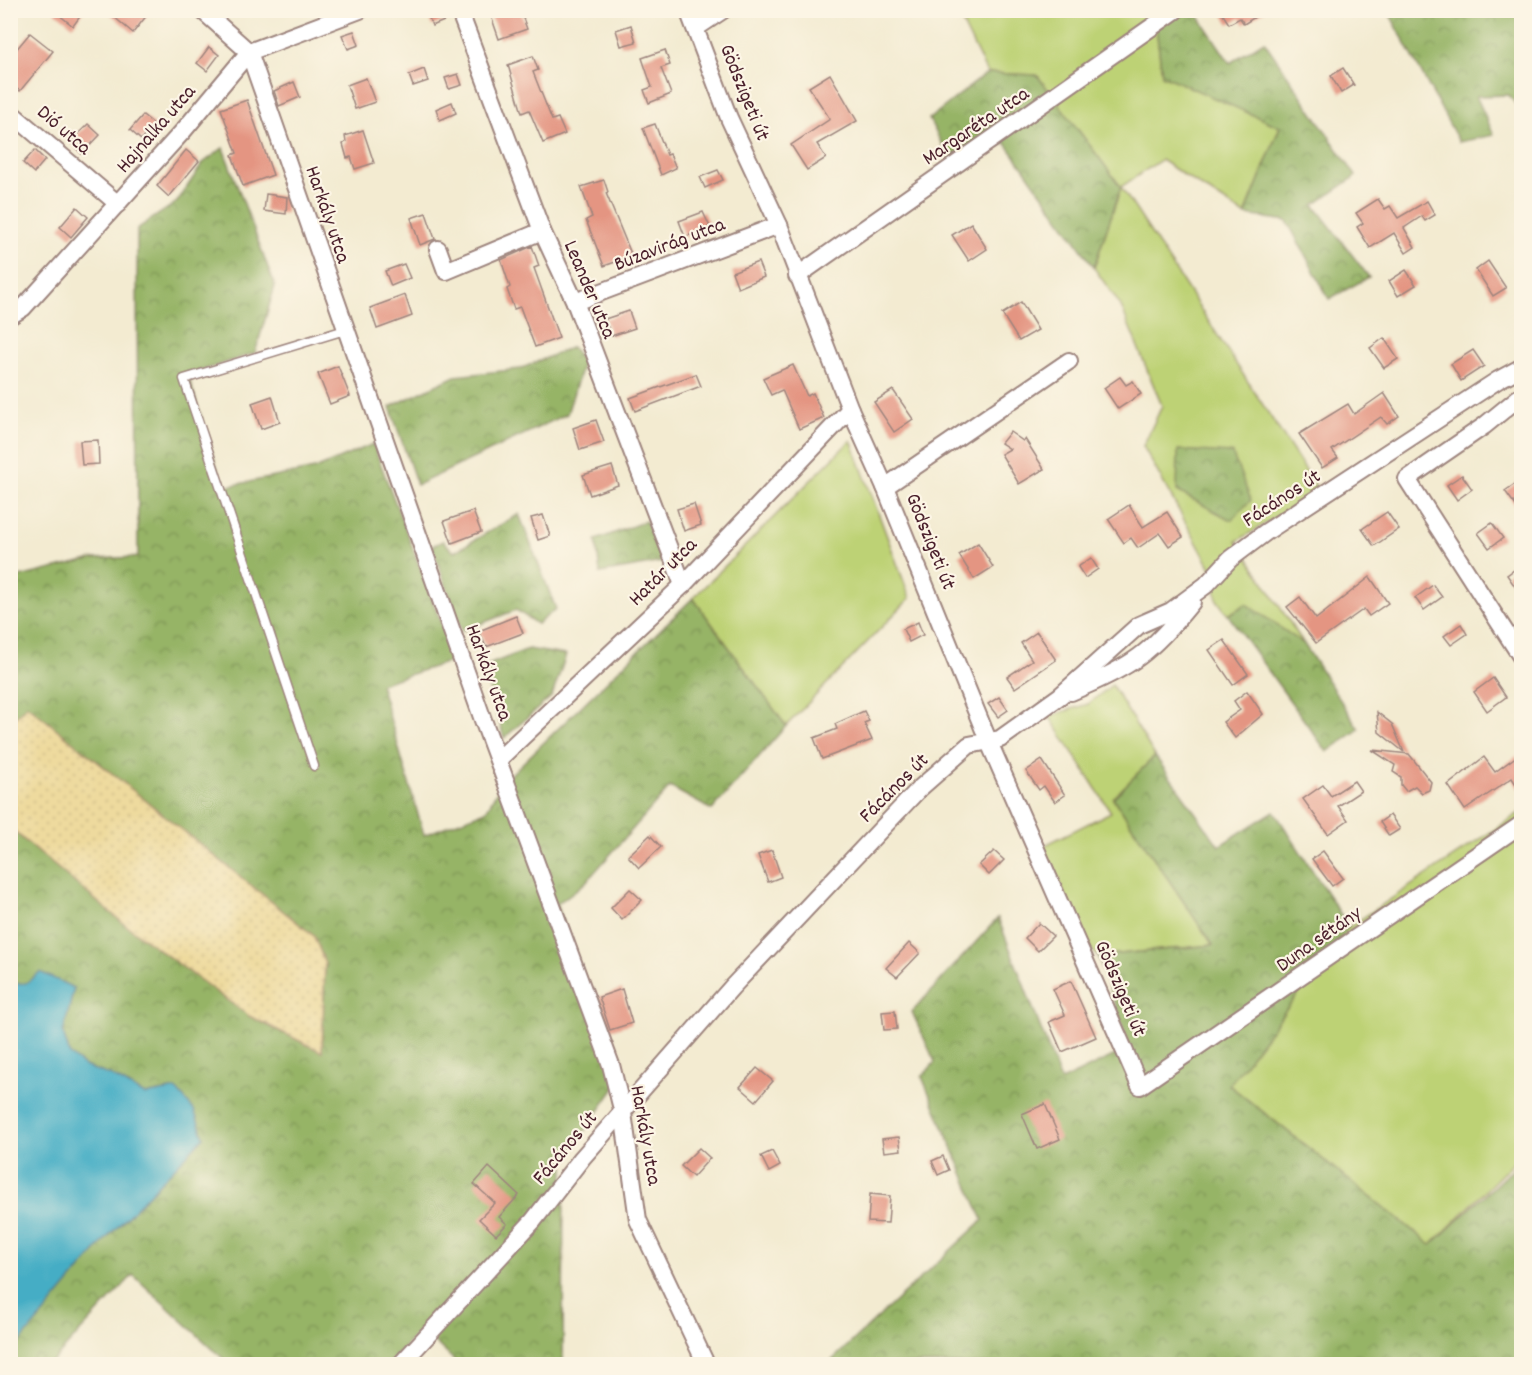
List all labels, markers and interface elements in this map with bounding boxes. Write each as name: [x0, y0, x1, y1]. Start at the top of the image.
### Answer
street label: Gödszigeti út: [710, 40, 776, 146]
street label: Hajnalka utca: [110, 78, 205, 181]
street label: Margaréta utca: [917, 80, 1037, 174]
street label: Dió utca: [29, 99, 98, 164]
street label: Harkály utca: [296, 162, 357, 269]
street label: Búzavirág utca: [610, 210, 731, 281]
street label: Leander utca: [554, 236, 623, 345]
street label: Fácános út: [1237, 463, 1328, 536]
street label: Gödszigeti út: [896, 489, 962, 595]
street label: Határ utca: [623, 531, 706, 614]
street label: Harkály utca: [456, 620, 519, 727]
street label: Fácános út: [853, 747, 937, 831]
street label: Duna sétány: [1271, 900, 1369, 981]
street label: Gödszigeti út: [1085, 936, 1153, 1042]
street label: Harkály utca: [621, 1083, 668, 1189]
street label: Fácános út: [526, 1105, 606, 1192]

